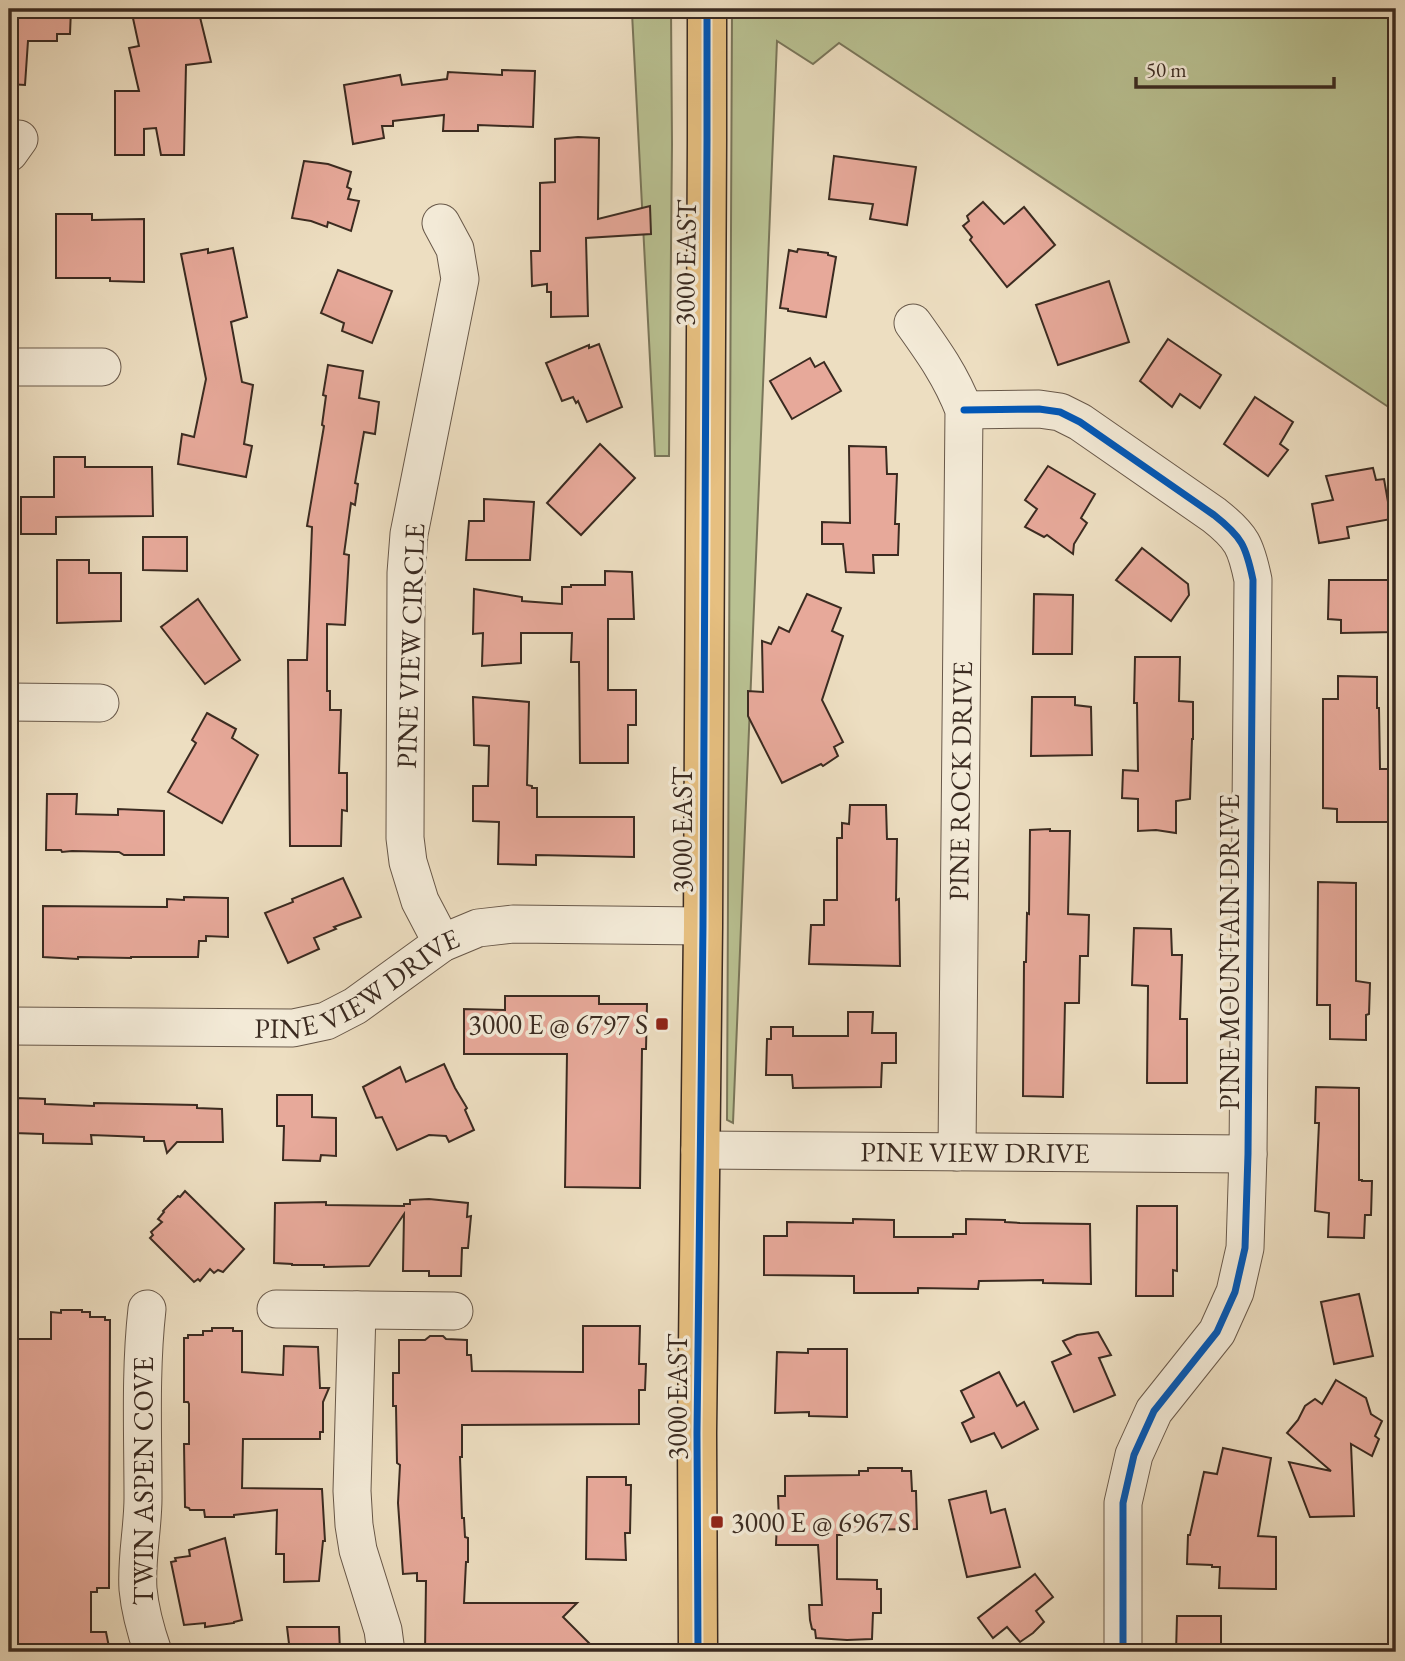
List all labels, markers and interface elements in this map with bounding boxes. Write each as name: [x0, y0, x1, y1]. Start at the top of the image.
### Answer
scale bar: [1136, 46, 1333, 90]
text: 50 m: [1146, 56, 1187, 83]
street label: 3000 EAST: [666, 199, 704, 326]
street label: PINE VIEW CIRCLE: [388, 523, 432, 769]
street label: PINE ROCK DRIVE: [940, 661, 980, 901]
street label: 3000 EAST: [664, 767, 700, 893]
street label: PINE MOUNTAIN DRIVE: [1211, 794, 1247, 1110]
street label: PINE VIEW DRIVE: [254, 920, 465, 1046]
place label: 3000 E @ 6797 S: [468, 1006, 648, 1042]
marker: 3000 E @ 6797 S: [654, 1016, 670, 1032]
street label: PINE VIEW DRIVE: [860, 1133, 1090, 1171]
street label: 3000 EAST: [659, 1334, 695, 1460]
street label: TWIN ASPEN COVE: [125, 1356, 161, 1606]
place label: 3000 E @ 6967 S: [731, 1504, 911, 1540]
marker: 3000 E @ 6967 S: [709, 1514, 725, 1530]

